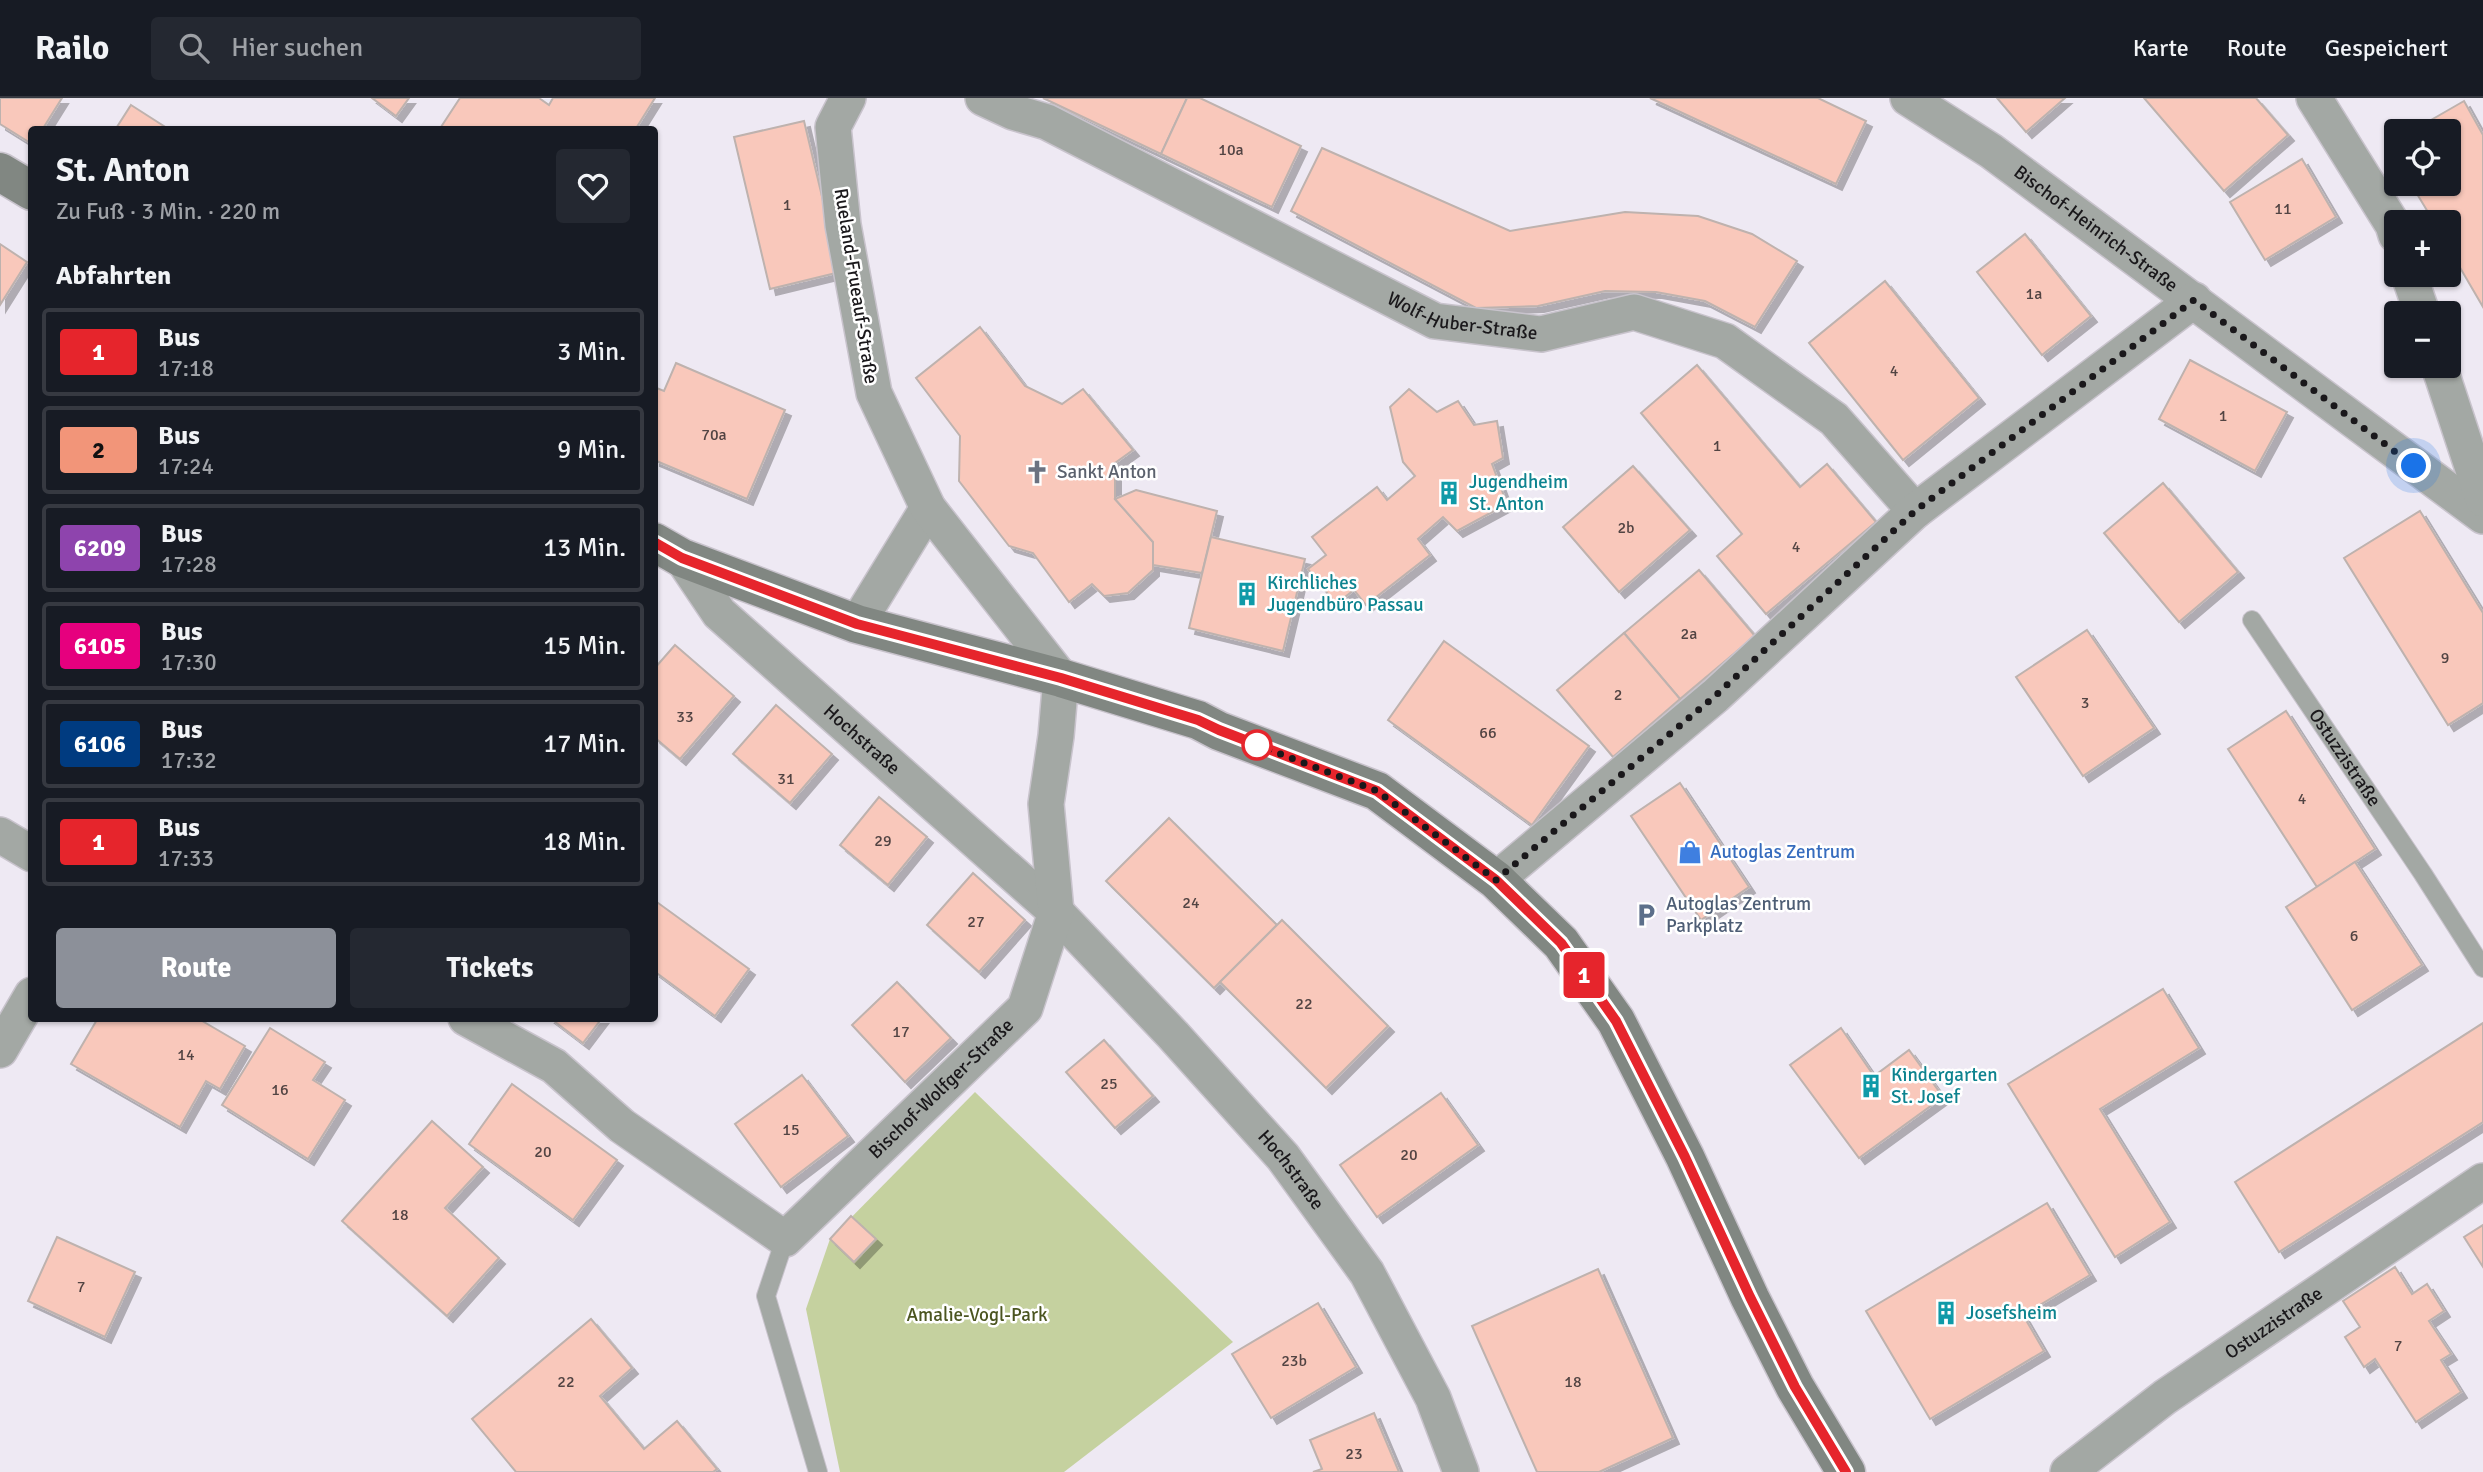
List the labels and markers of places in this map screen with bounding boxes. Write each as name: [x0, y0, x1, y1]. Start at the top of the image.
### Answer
church icon: Sankt Anton: [1023, 458, 1051, 486]
place label: Sankt Anton: [1057, 460, 1157, 484]
place label: Jugendheim St. Anton: [1469, 470, 1568, 516]
building icon: Jugendheim St. Anton: [1435, 479, 1463, 507]
place label: Kirchliches Jugendbüro Passau: [1267, 571, 1424, 617]
building icon: Kirchliches Jugendbüro Passau: [1233, 580, 1261, 608]
unlabelled marker: [1242, 730, 1272, 760]
shop icon: Autoglas Zentrum: [1676, 838, 1704, 866]
place label: Autoglas Zentrum: [1710, 840, 1855, 864]
place label: Autoglas Zentrum Parkplatz: [1666, 892, 1811, 938]
parking icon: Autoglas Zentrum Parkplatz: [1632, 901, 1660, 929]
place label: Kindergarten St. Josef: [1891, 1063, 1998, 1109]
building icon: Kindergarten St. Josef: [1857, 1072, 1885, 1100]
building icon: Josefsheim: [1932, 1299, 1960, 1327]
place label: Josefsheim: [1966, 1301, 2057, 1325]

